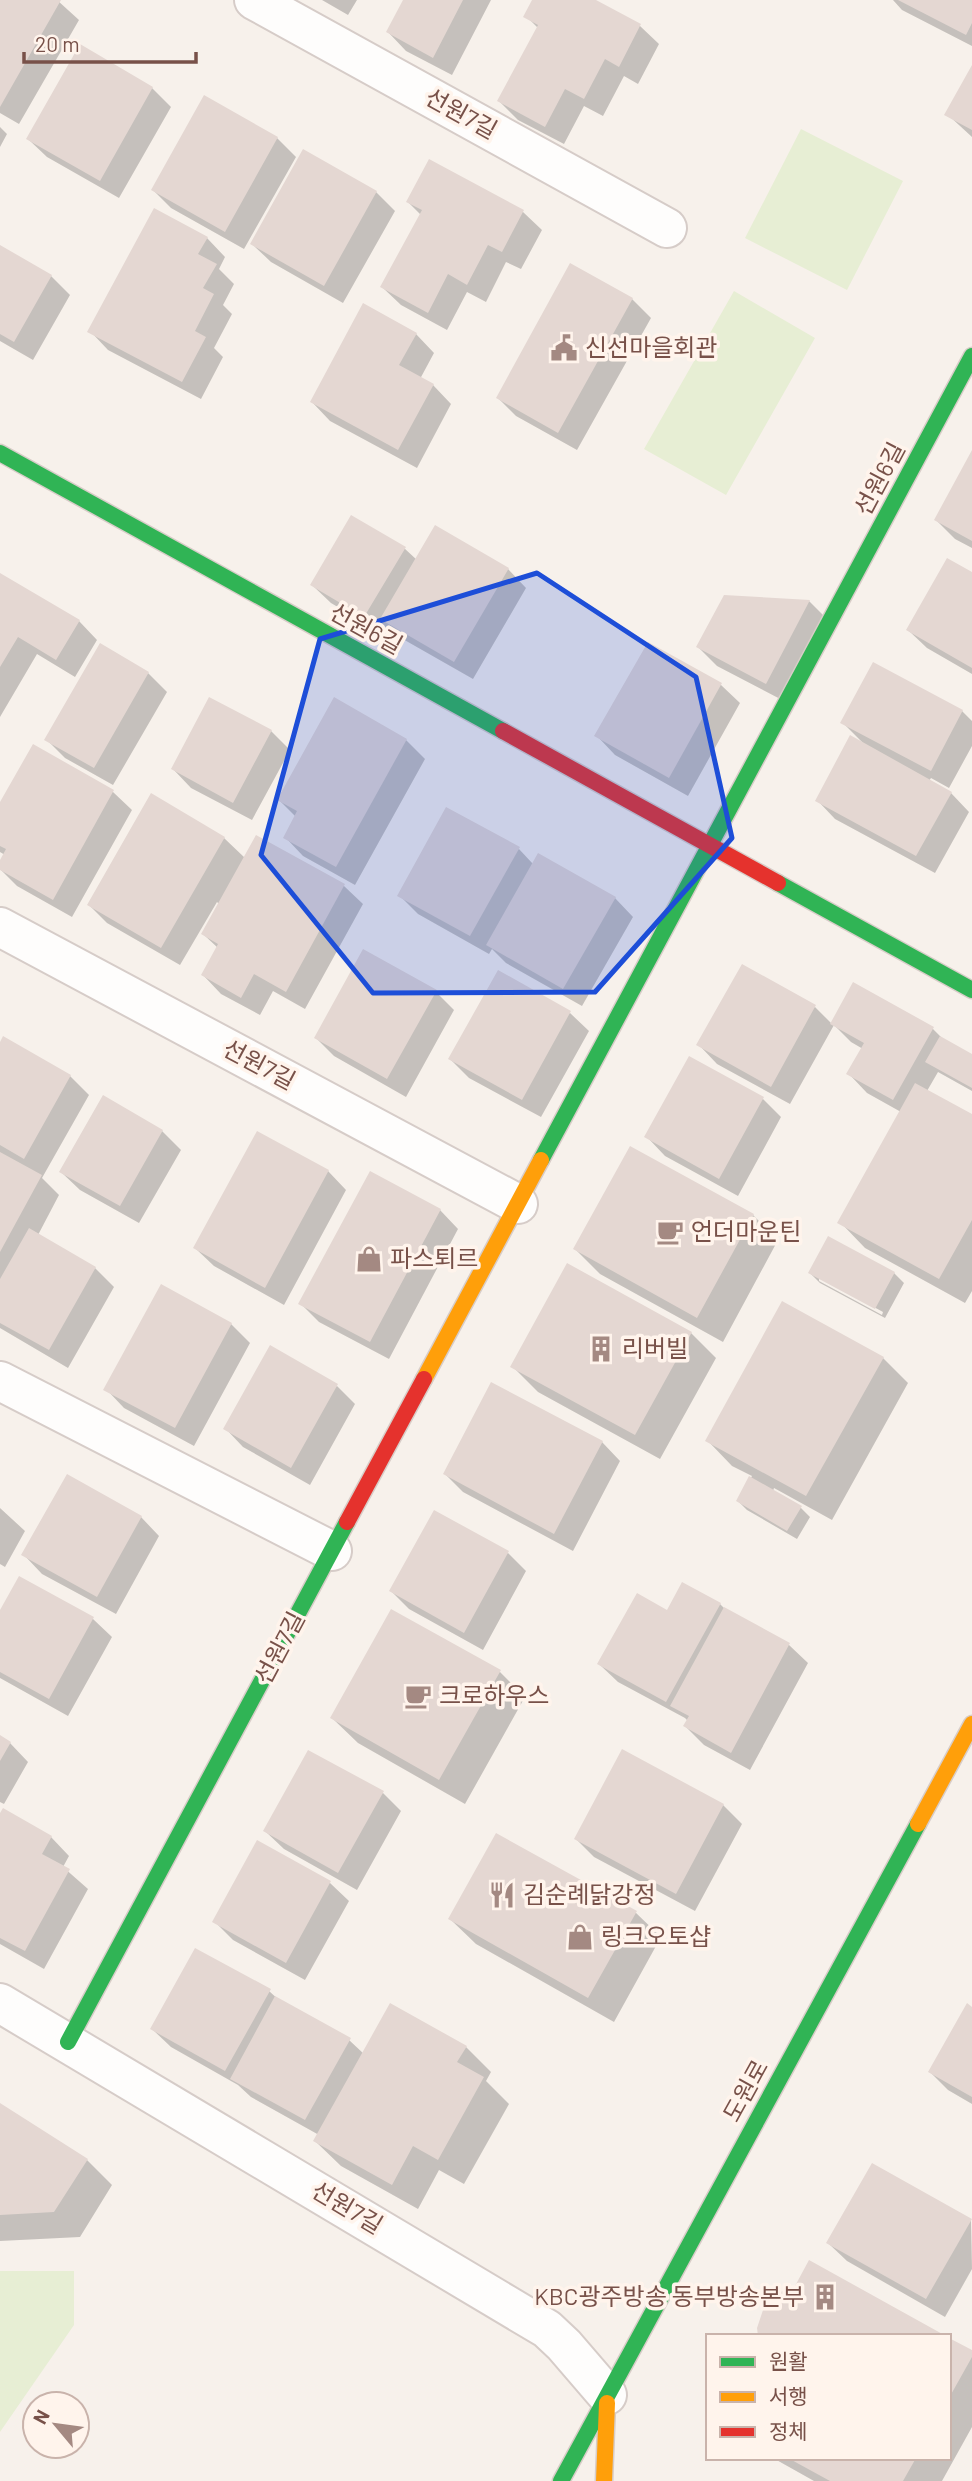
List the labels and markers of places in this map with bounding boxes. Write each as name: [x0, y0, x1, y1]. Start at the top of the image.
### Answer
place label: 신선마을회관: [585, 332, 717, 361]
public building icon: 신선마을회관: [549, 333, 579, 363]
place label: 언더마운틴: [691, 1216, 801, 1245]
cafe icon: 언더마운틴: [655, 1217, 685, 1247]
place label: 파스퇴르: [390, 1243, 478, 1272]
shop icon: 파스퇴르: [354, 1244, 384, 1274]
place label: 리버빌: [622, 1333, 688, 1362]
building icon: 리버빌: [586, 1334, 616, 1364]
place label: 크로하우스: [439, 1680, 549, 1709]
cafe icon: 크로하우스: [403, 1681, 433, 1711]
place label: 김순례닭강정: [523, 1879, 655, 1908]
restaurant icon: 김순례닭강정: [487, 1880, 517, 1910]
place label: 링크오토샵: [601, 1921, 711, 1950]
shop icon: 링크오토샵: [565, 1922, 595, 1952]
place label: KBC광주방송 동부방송본부: [534, 2281, 804, 2310]
building icon: KBC광주방송 동부방송본부: [810, 2282, 840, 2312]

